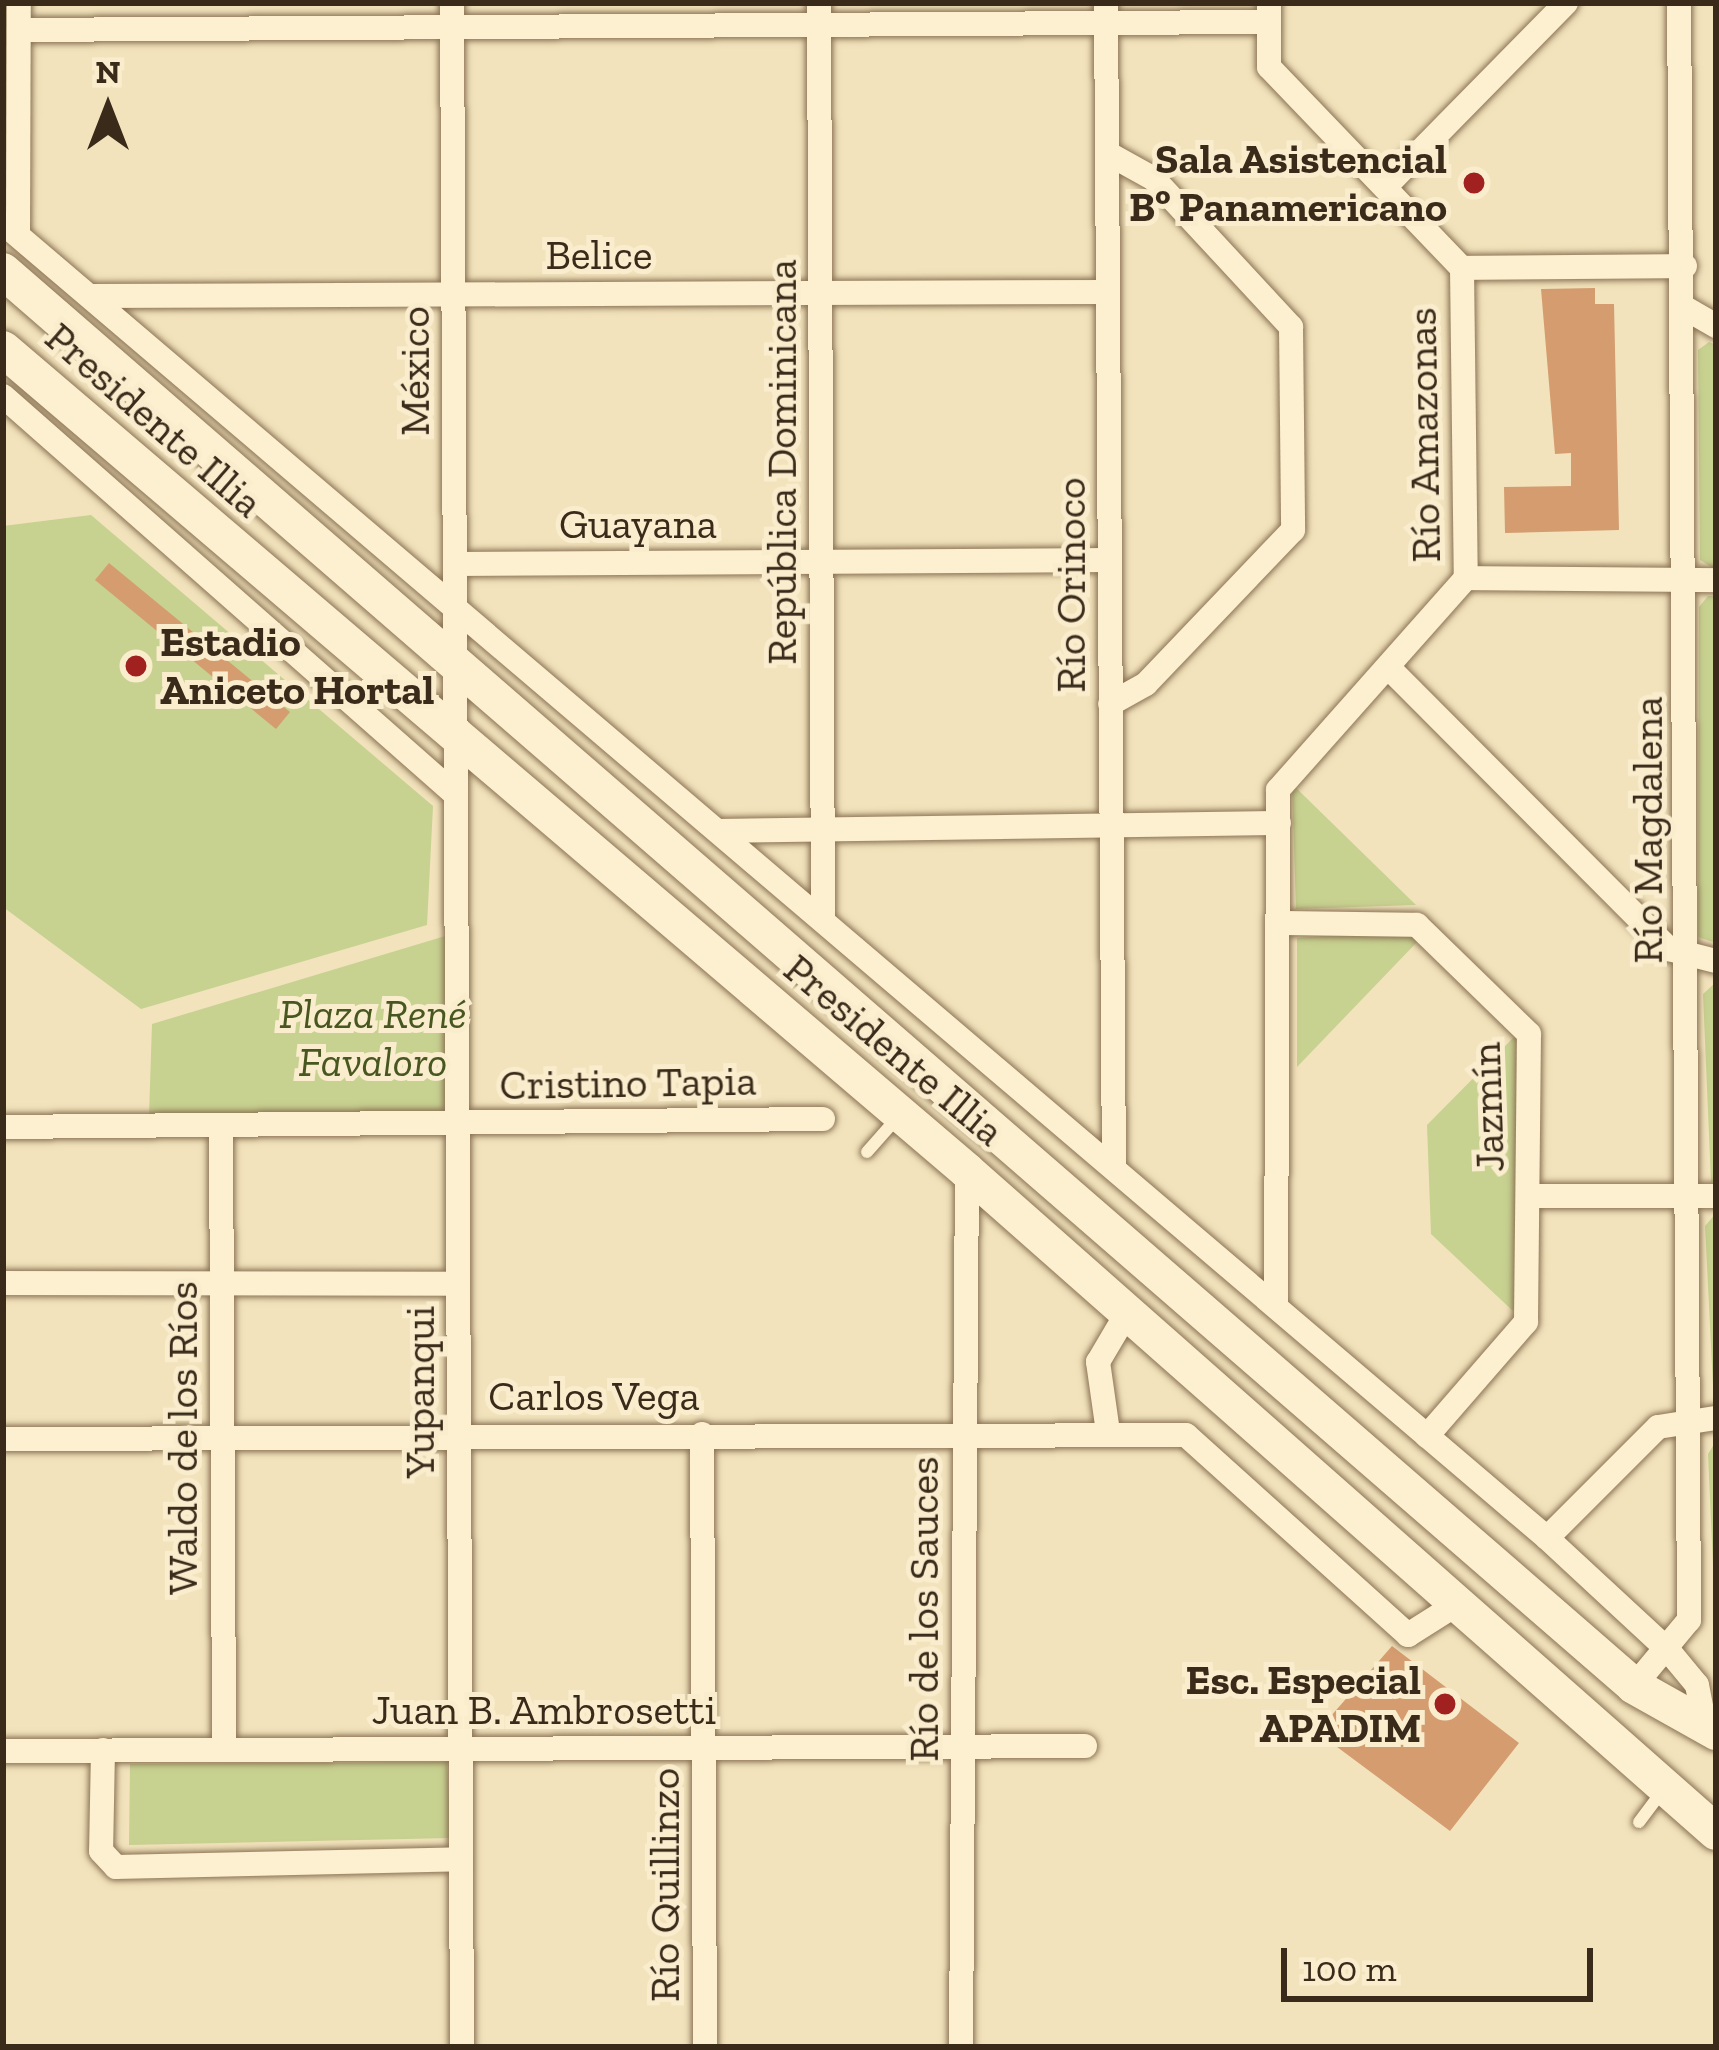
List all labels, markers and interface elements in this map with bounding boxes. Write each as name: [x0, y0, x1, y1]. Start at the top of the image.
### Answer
north arrow: [48, 48, 168, 168]
text: N: [95, 52, 121, 91]
place label: Sala Asistencial Bº Panamericano: [1129, 134, 1447, 232]
marker: Sala Asistencial Bº Panamericano: [1458, 167, 1490, 199]
street label: Belice: [545, 230, 653, 280]
street label: República Dominicana: [757, 259, 807, 665]
street label: México: [390, 306, 440, 436]
street label: Río Amazonas: [1397, 306, 1451, 564]
street label: Presidente Illia: [35, 312, 273, 528]
street label: Río Orinoco: [1046, 477, 1096, 693]
street label: Guayana: [559, 499, 717, 549]
place label: Estadio Aniceto Hortal: [160, 617, 435, 716]
marker: Estadio Aniceto Hortal: [123, 653, 149, 679]
street label: Río Magdalena: [1623, 696, 1673, 964]
street label: Presidente Illia: [774, 944, 1014, 1156]
park label: Plaza René Favaloro: [279, 989, 467, 1088]
street label: Jazmín: [1461, 1041, 1515, 1173]
street label: Cristino Tapia: [499, 1056, 757, 1110]
street label: Waldo de los Ríos: [158, 1281, 208, 1595]
street label: Yupanqui: [395, 1306, 445, 1478]
street label: Carlos Vega: [488, 1371, 700, 1421]
street label: Río de los Sauces: [899, 1456, 949, 1762]
place label: Esc. Especial APADIM: [1186, 1655, 1421, 1754]
street label: Juan B. Ambrosetti: [371, 1685, 717, 1735]
marker: Esc. Especial APADIM: [1432, 1691, 1458, 1717]
street label: Río Quillinzo: [640, 1768, 690, 2002]
scale bar: [1287, 1924, 1599, 1998]
text: 100 m: [1302, 1947, 1397, 1990]

